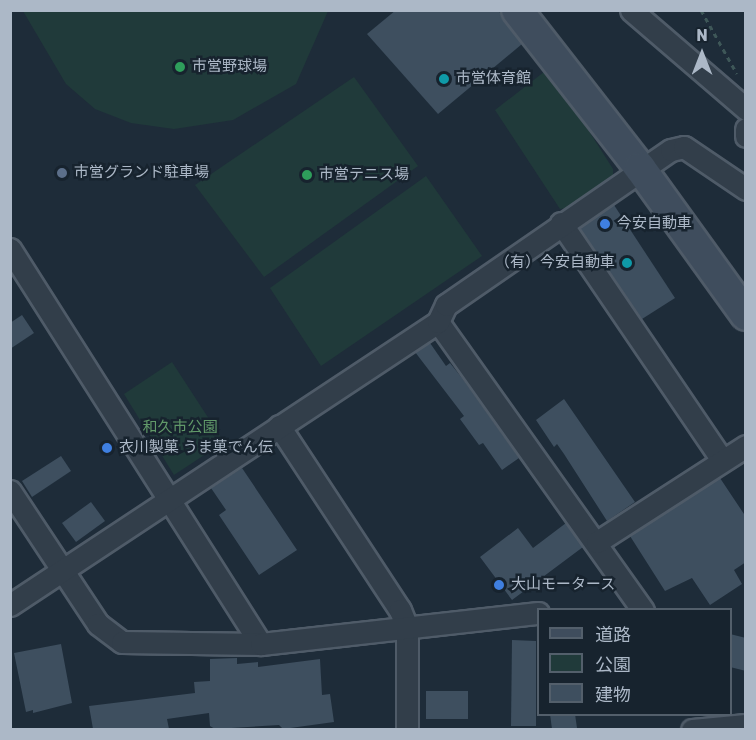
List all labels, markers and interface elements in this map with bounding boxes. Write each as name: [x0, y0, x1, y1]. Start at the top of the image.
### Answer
north arrow: [672, 24, 732, 84]
text: N: [696, 26, 708, 45]
place label: 市営野球場: [192, 58, 267, 76]
marker: 市営野球場: [173, 60, 187, 74]
place label: 市営体育館: [456, 70, 531, 88]
marker: 市営体育館: [437, 72, 451, 86]
place label: 市営グランド駐車場: [74, 164, 209, 182]
marker: 市営グランド駐車場: [55, 166, 69, 180]
place label: 市営テニス場: [319, 166, 409, 184]
marker: 市営テニス場: [300, 168, 314, 182]
place label: 今安自動車: [617, 215, 692, 233]
marker: 今安自動車: [598, 217, 612, 231]
place label: （有）今安自動車: [495, 254, 615, 272]
marker: （有）今安自動車: [620, 256, 634, 270]
park label: 和久市公園: [143, 419, 217, 437]
place label: 衣川製菓 うま菓でん伝: [119, 439, 273, 457]
marker: 衣川製菓 うま菓でん伝: [100, 441, 114, 455]
place label: 大山モータース: [511, 576, 616, 594]
marker: 大山モータース: [492, 578, 506, 592]
legend: [537, 608, 732, 716]
text: 道路: [595, 624, 631, 646]
text: 公園: [595, 654, 631, 676]
text: 建物: [595, 684, 631, 706]

